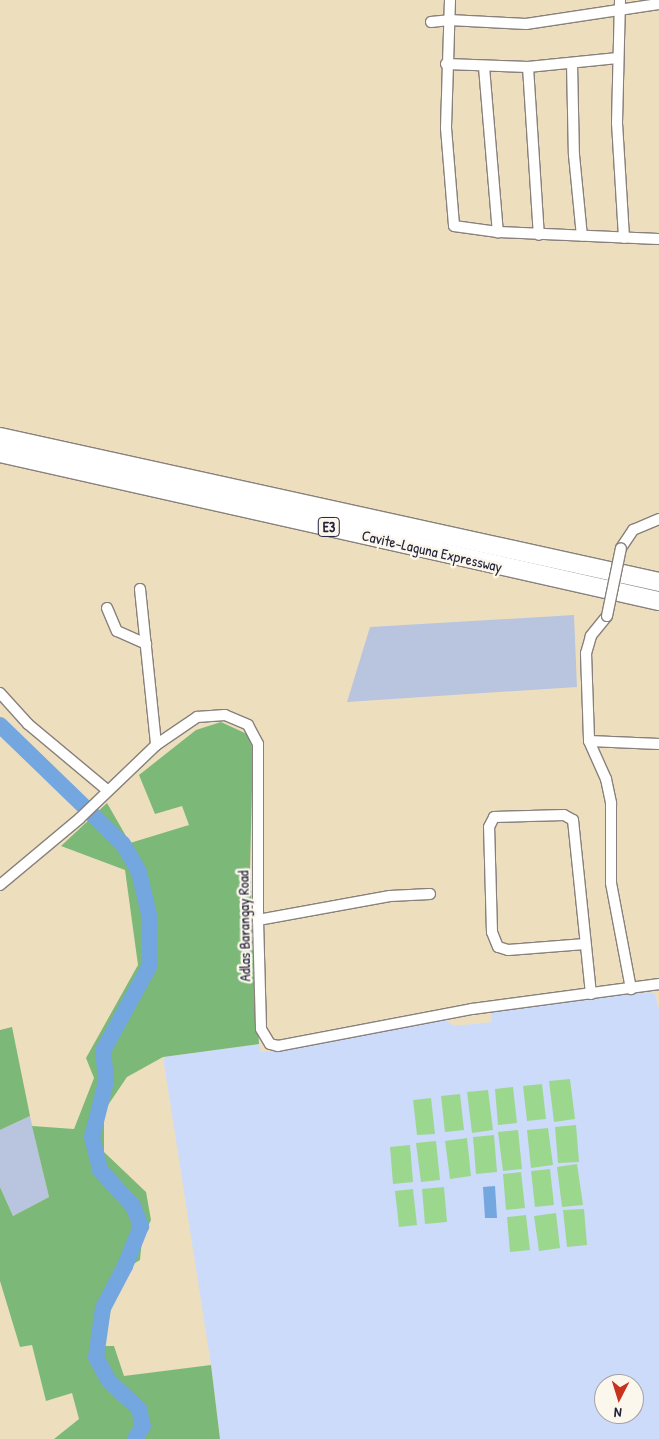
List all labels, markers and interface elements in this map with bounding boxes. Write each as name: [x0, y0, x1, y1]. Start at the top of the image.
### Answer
road number: E3: [318, 516, 340, 538]
street label: Cavite–Laguna Expressway: [360, 526, 504, 576]
street label: Adlas Barangay Road: [234, 870, 254, 982]
north arrow: [594, 1374, 644, 1424]
text: N: [613, 1404, 622, 1423]

